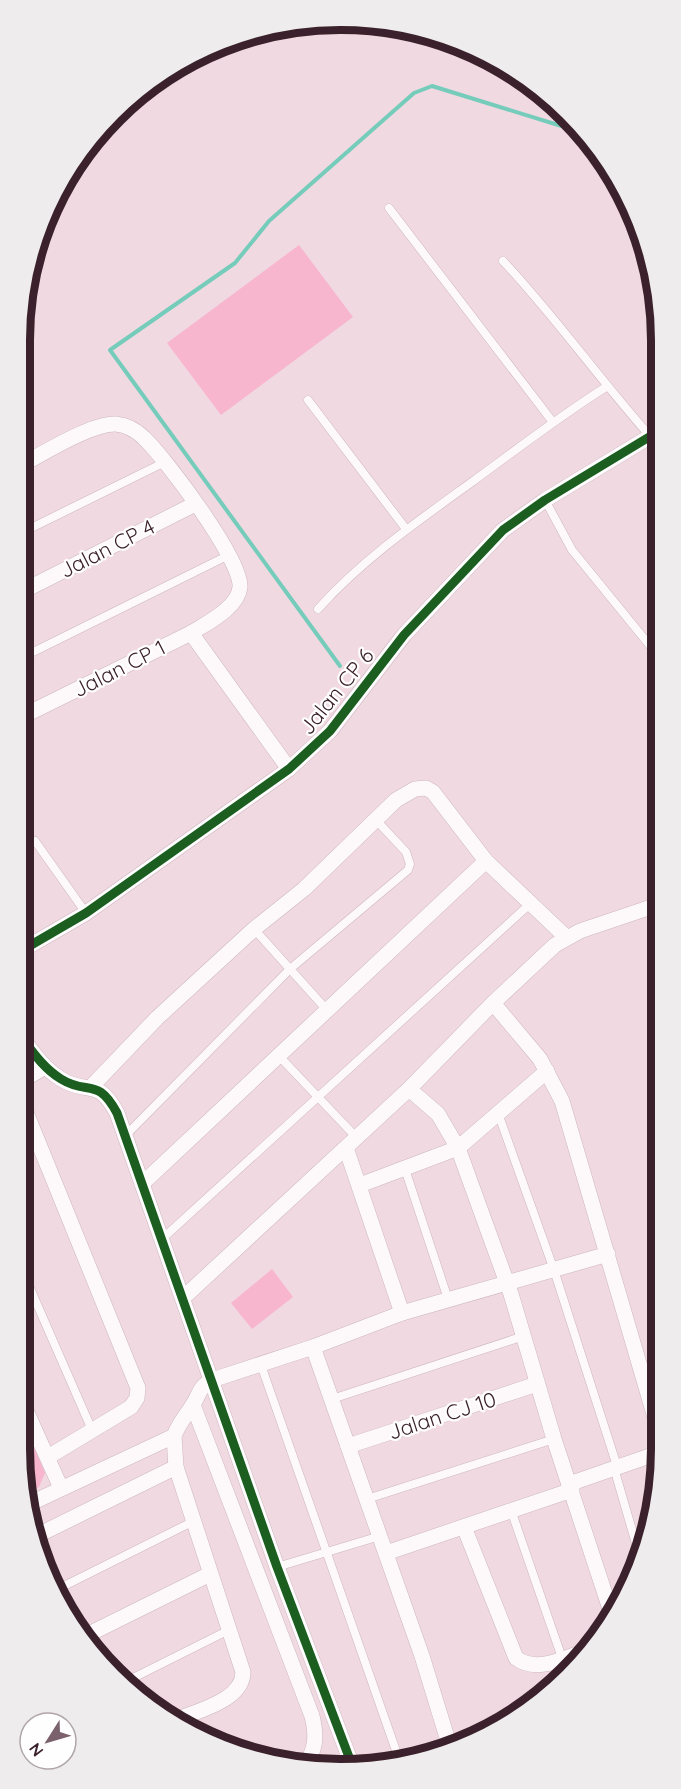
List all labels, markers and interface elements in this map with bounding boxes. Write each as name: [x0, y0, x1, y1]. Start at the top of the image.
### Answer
street label: Jalan CP 4: [55, 513, 159, 583]
street label: Jalan CP 1: [69, 634, 169, 702]
street label: Jalan CP 6: [293, 643, 379, 739]
street label: Jalan CJ 10: [385, 1385, 499, 1445]
north arrow: [18, 1711, 78, 1771]
text: N: [24, 1739, 48, 1761]

